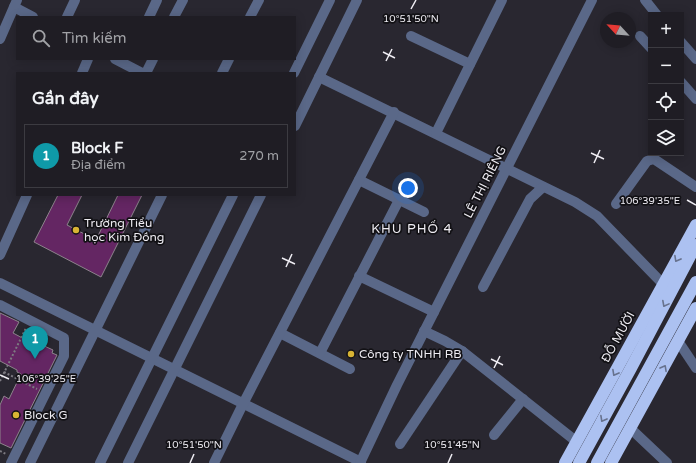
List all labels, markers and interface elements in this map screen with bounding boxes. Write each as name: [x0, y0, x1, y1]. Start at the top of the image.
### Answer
north arrow: [600, 12, 636, 48]
map controls: [648, 12, 684, 156]
button: +: [648, 12, 684, 48]
text: 10°51'50"N: [383, 13, 439, 25]
search box: [16, 16, 296, 60]
icon: search: [30, 27, 52, 49]
text: Tìm kiếm: [62, 29, 127, 47]
button: −: [648, 48, 684, 84]
button: locate: [648, 84, 684, 120]
text: Gần đây: [32, 88, 99, 109]
button: layers: [648, 120, 684, 156]
text: Block F: [71, 139, 123, 157]
street label: LÊ THỊ RIÊNG: [461, 144, 509, 220]
text: 1: [42, 148, 50, 164]
text: 270 m: [239, 148, 279, 164]
text: Địa điểm: [71, 157, 125, 173]
your location: [398, 178, 418, 198]
text: 106°39'35"E: [620, 195, 680, 207]
place label: Trường Tiểu học Kim Đồng: [84, 216, 164, 244]
district label: KHU PHỐ 4: [371, 220, 453, 237]
marker: Trường Tiểu học Kim Đồng: [71, 225, 81, 235]
one-way arrow: [675, 255, 682, 262]
one-way arrow: [662, 300, 669, 307]
street label: ĐỖ MƯỜI: [598, 309, 638, 365]
pin: 1: [22, 326, 48, 359]
place label: Công ty TNHH RB: [359, 347, 462, 361]
marker: Công ty TNHH RB: [346, 349, 356, 359]
one-way arrow: [659, 365, 666, 372]
one-way arrow: [612, 369, 619, 376]
text: 106°39'25"E: [16, 373, 76, 385]
place label: Block G: [24, 408, 68, 422]
marker: Block G: [11, 410, 21, 420]
one-way arrow: [600, 414, 608, 422]
text: 10°51'50"N: [166, 439, 222, 451]
text: 10°51'45"N: [424, 439, 480, 451]

